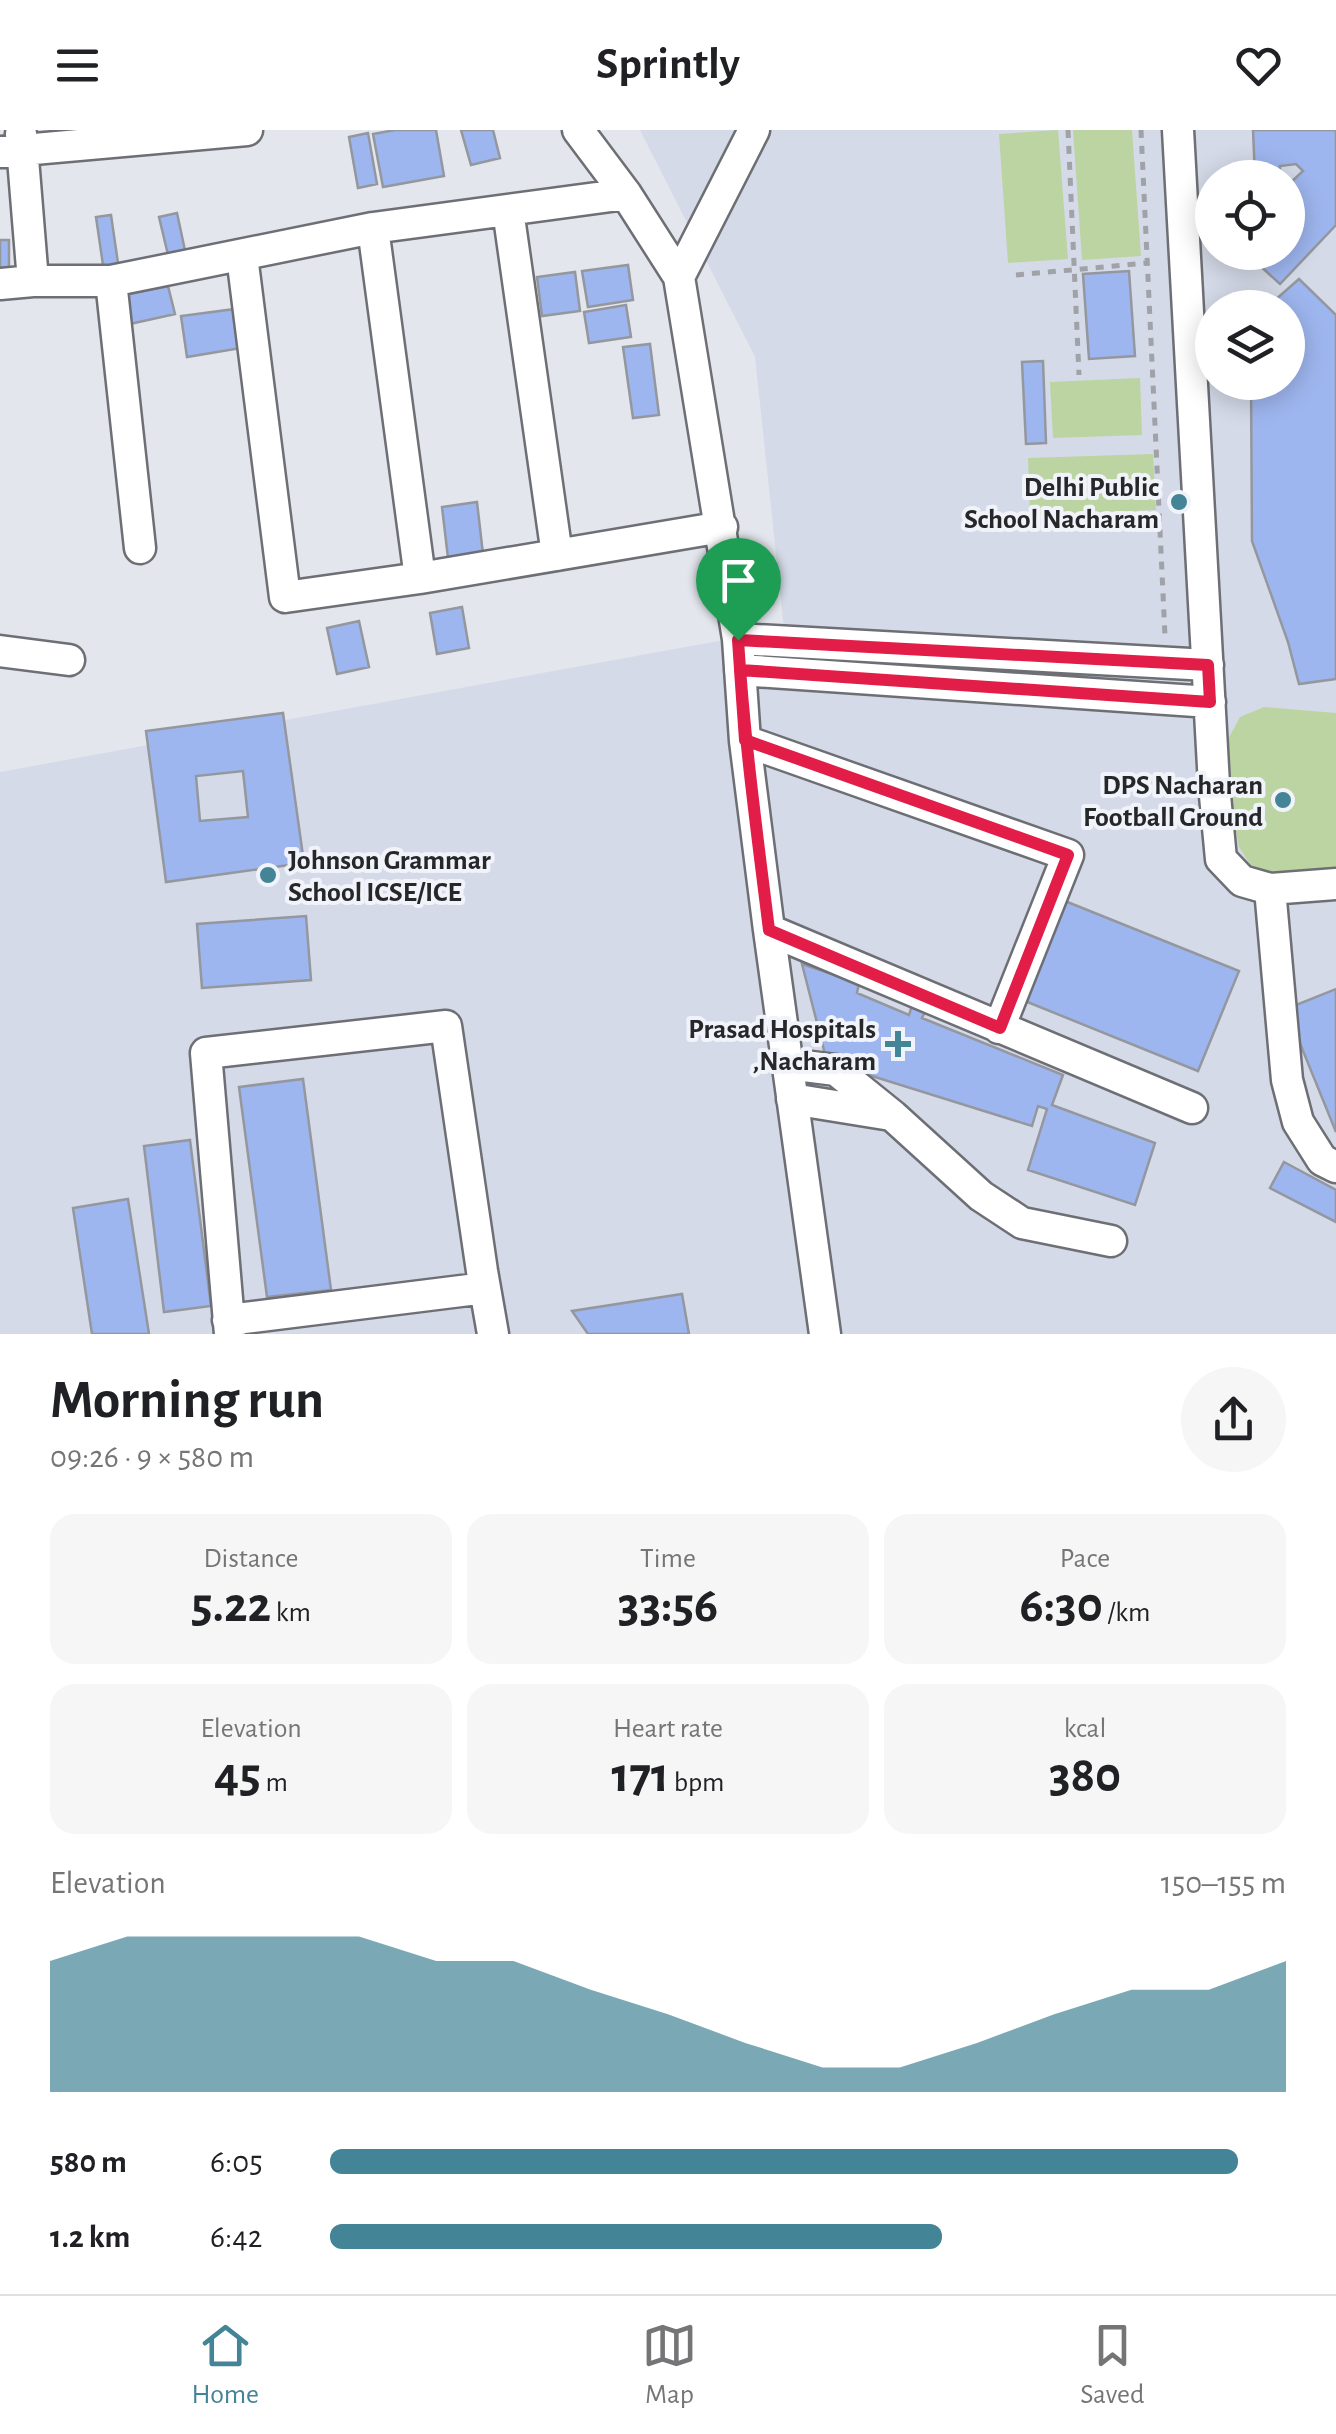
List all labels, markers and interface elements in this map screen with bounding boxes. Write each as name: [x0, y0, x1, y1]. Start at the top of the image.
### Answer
icon: menu: [50, 38, 105, 93]
icon: heart: [1231, 38, 1286, 93]
text: Sprintly: [596, 42, 740, 87]
map controls: [1195, 160, 1305, 400]
button: locate: [1195, 160, 1305, 270]
button: layers: [1195, 290, 1305, 400]
place label: Delhi Public School Nacharam: [964, 474, 1159, 534]
marker: Delhi Public School Nacharam: [1168, 491, 1190, 513]
pin: [696, 538, 781, 641]
icon: arrive: [711, 553, 766, 608]
place label: DPS Nacharan Football Ground: [1083, 772, 1263, 832]
marker: DPS Nacharan Football Ground: [1272, 789, 1294, 811]
place label: Johnson Grammar School ICSE/ICE: [288, 847, 491, 907]
marker: Johnson Grammar School ICSE/ICE: [257, 864, 279, 886]
place label: Prasad Hospitals ,Nacharam: [688, 1016, 876, 1076]
marker: Prasad Hospitals ,Nacharam: [885, 1031, 911, 1057]
button: share: [1181, 1367, 1286, 1472]
text: Morning run: [50, 1373, 324, 1428]
text: 09:26 · 9 × 580 m: [50, 1441, 254, 1473]
text: Distance: [204, 1545, 298, 1573]
text: Time: [640, 1545, 696, 1573]
text: Pace: [1060, 1545, 1110, 1573]
text: 5.22: [191, 1581, 271, 1631]
text: 33:56: [618, 1581, 718, 1631]
text: 6:30: [1019, 1581, 1103, 1631]
text: km: [271, 1599, 311, 1627]
text: /km: [1103, 1599, 1151, 1627]
text: Elevation: [200, 1715, 302, 1743]
text: Heart rate: [613, 1715, 723, 1743]
text: kcal: [1064, 1715, 1106, 1743]
text: 45: [214, 1751, 261, 1801]
text: 171: [612, 1751, 669, 1801]
text: 380: [1049, 1751, 1121, 1801]
text: m: [261, 1769, 288, 1797]
text: bpm: [669, 1769, 725, 1797]
text: Elevation: [50, 1867, 166, 1899]
text: 150–155 m: [1161, 1867, 1286, 1899]
text: 580 m: [50, 2146, 127, 2178]
text: 6:05: [210, 2146, 263, 2178]
text: 1.2 km: [50, 2221, 130, 2253]
text: 6:42: [210, 2221, 262, 2253]
tab: Home: [192, 2318, 259, 2412]
tab: Map: [642, 2318, 697, 2412]
tab: Saved: [1080, 2318, 1144, 2412]

